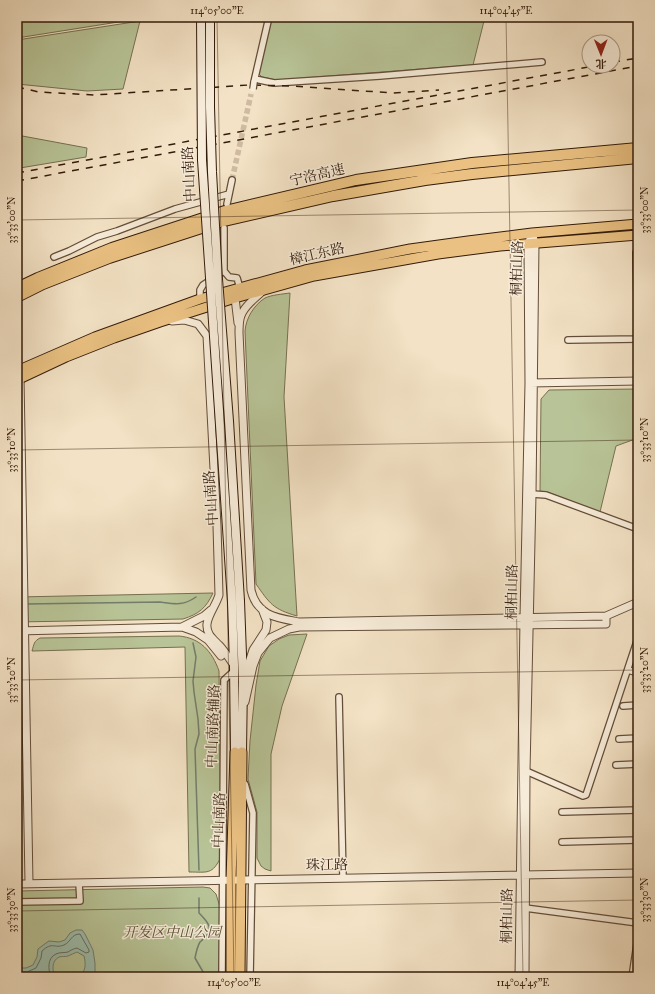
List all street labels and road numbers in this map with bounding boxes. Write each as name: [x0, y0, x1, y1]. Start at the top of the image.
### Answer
street label: 中山南路: [179, 146, 199, 202]
street label: 宁洛高速: [288, 160, 346, 190]
street label: 樟江东路: [288, 239, 346, 269]
street label: 桐柏山路: [508, 240, 526, 296]
street label: 中山南路: [201, 469, 221, 527]
street label: 桐柏山路: [503, 564, 521, 620]
street label: 中山南路辅路: [203, 684, 223, 768]
street label: 中山南路: [210, 792, 228, 848]
street label: 珠江路: [306, 856, 348, 874]
street label: 桐柏山路: [498, 888, 516, 944]

